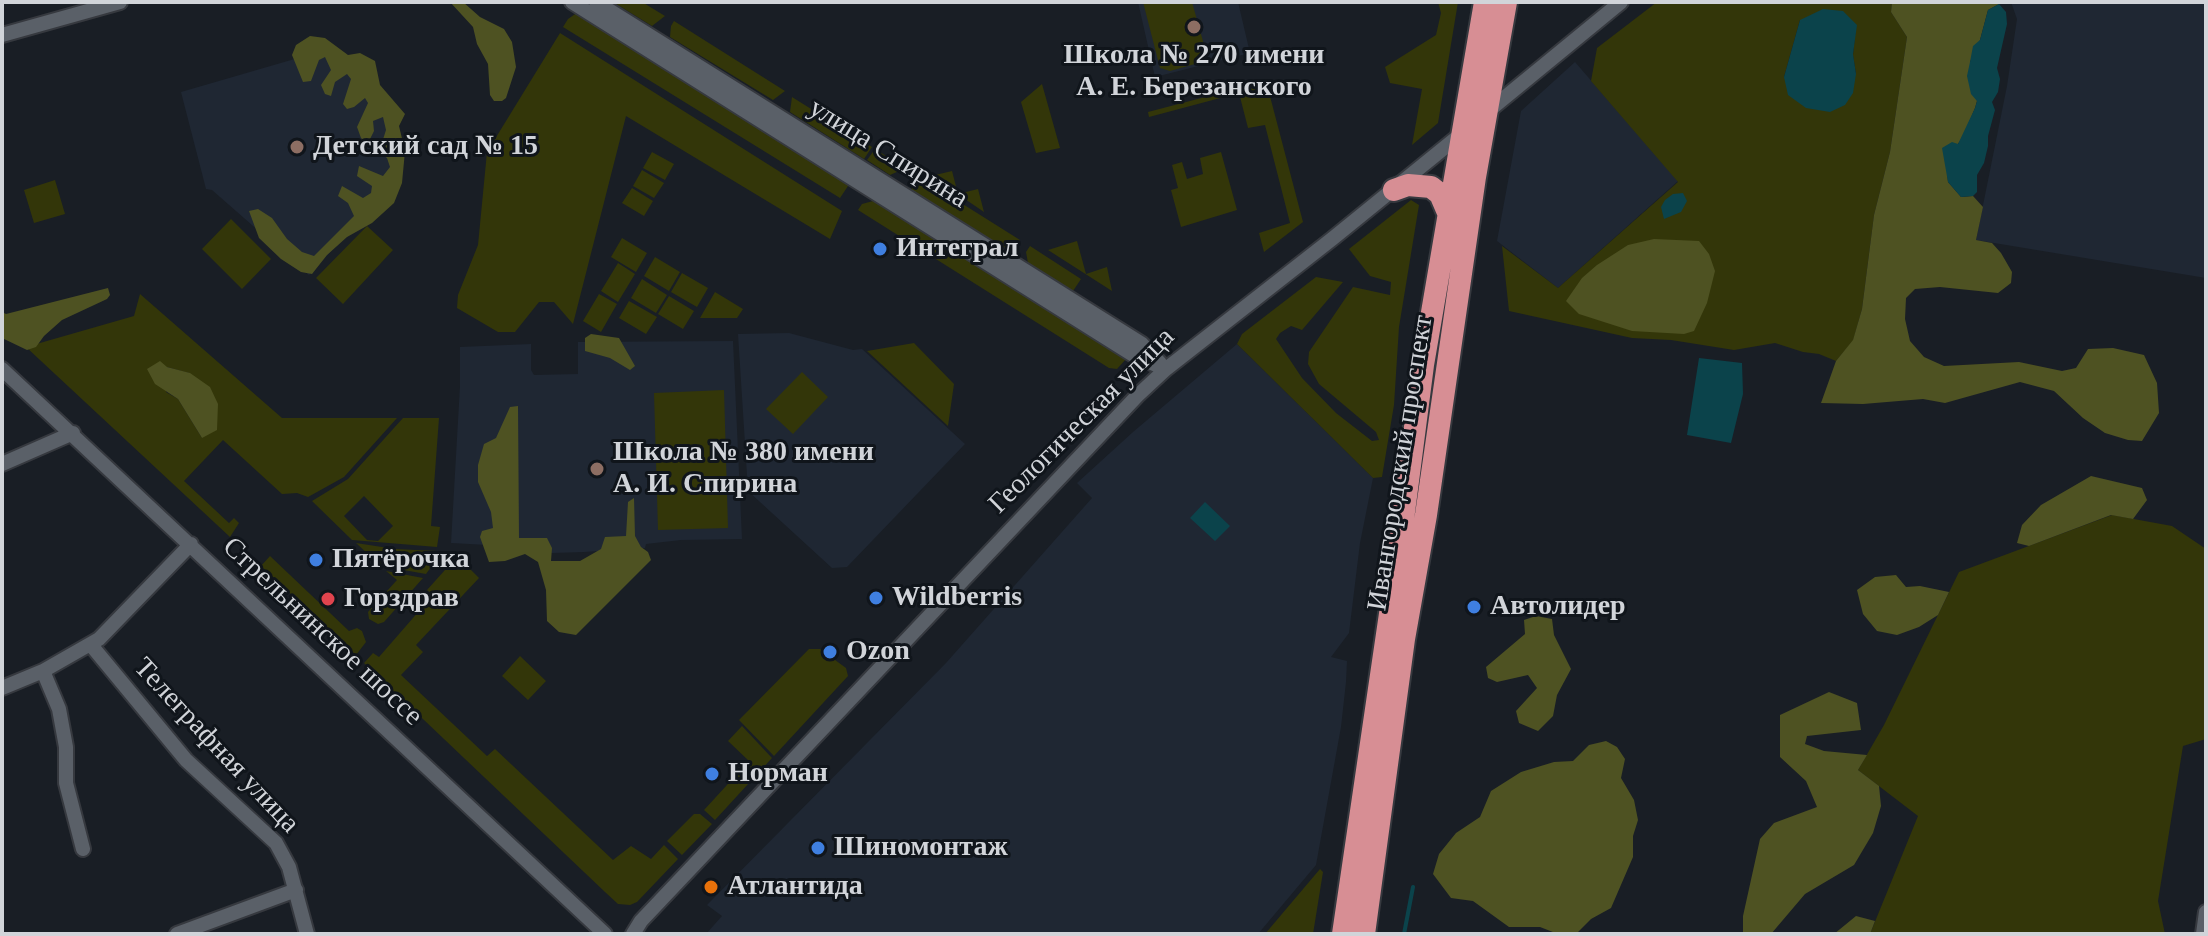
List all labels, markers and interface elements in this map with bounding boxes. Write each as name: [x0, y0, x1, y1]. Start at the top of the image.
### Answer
marker: Школа № 270 имени А. Е. Березанского: [1185, 18, 1203, 36]
place label: Школа № 270 имени А. Е. Березанского: [1064, 39, 1324, 105]
street label: улица Спирина: [802, 92, 974, 216]
place label: Детский сад № 15: [313, 130, 538, 164]
marker: Детский сад № 15: [288, 138, 306, 156]
place label: Интеграл: [896, 232, 1018, 266]
marker: Интеграл: [871, 240, 889, 258]
street label: Ивангородский проспект: [1361, 313, 1441, 613]
street label: Геологическая улица: [982, 321, 1182, 521]
place label: Школа № 380 имени А. И. Спирина: [613, 436, 874, 502]
marker: Школа № 380 имени А. И. Спирина: [588, 460, 606, 478]
street label: Стрельнинское шоссе: [215, 531, 429, 733]
place label: Пятёрочка: [332, 543, 469, 577]
marker: Пятёрочка: [307, 551, 325, 569]
place label: Wildberris: [892, 581, 1022, 615]
place label: Горздрав: [344, 582, 459, 616]
marker: Wildberris: [867, 589, 885, 607]
marker: Горздрав: [319, 590, 337, 608]
place label: Автолидер: [1490, 590, 1626, 624]
marker: Автолидер: [1465, 598, 1483, 616]
place label: Ozon: [846, 635, 910, 669]
marker: Ozon: [821, 643, 839, 661]
street label: Телеграфная улица: [126, 651, 306, 841]
place label: Норман: [728, 757, 828, 791]
marker: Норман: [703, 765, 721, 783]
place label: Шиномонтаж: [834, 831, 1008, 865]
marker: Шиномонтаж: [809, 839, 827, 857]
place label: Атлантида: [727, 870, 863, 904]
marker: Атлантида: [702, 878, 720, 896]

